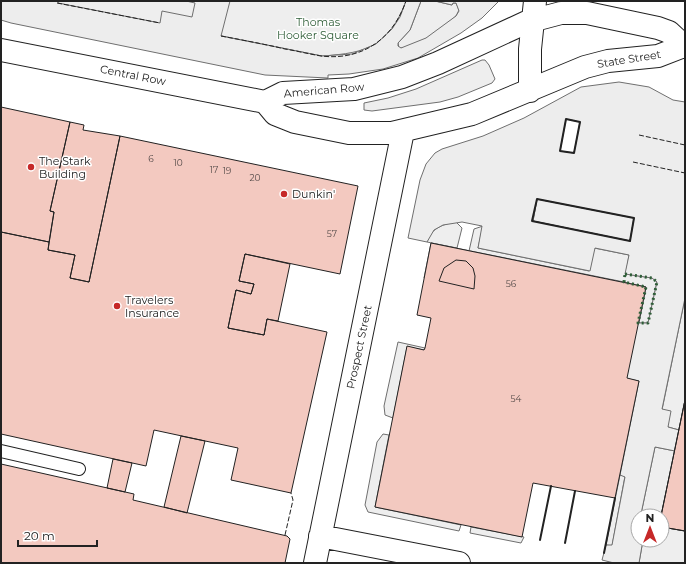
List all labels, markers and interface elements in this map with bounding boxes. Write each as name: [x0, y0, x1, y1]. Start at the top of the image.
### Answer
park label: Thomas Hooker Square: [277, 15, 359, 42]
street label: State Street: [596, 47, 662, 71]
street label: Central Row: [99, 62, 167, 88]
street label: American Row: [283, 79, 365, 100]
house number: 6: [148, 153, 154, 164]
place label: The Stark Building: [39, 154, 91, 181]
house number: 10: [173, 157, 183, 168]
marker: The Stark Building: [26, 162, 36, 172]
house number: 17: [210, 164, 218, 175]
house number: 19: [223, 165, 232, 176]
house number: 20: [249, 172, 261, 183]
place label: Dunkin': [292, 187, 335, 201]
marker: Dunkin': [279, 189, 289, 199]
house number: 57: [327, 228, 337, 239]
house number: 56: [506, 278, 517, 289]
place label: Travelers Insurance: [125, 293, 180, 320]
marker: Travelers Insurance: [112, 301, 122, 311]
street label: Prospect Street: [343, 303, 375, 390]
house number: 54: [510, 393, 522, 404]
north arrow: [630, 508, 670, 548]
text: N: [646, 511, 654, 525]
scale bar: [18, 522, 97, 548]
text: 20 m: [24, 528, 55, 543]

